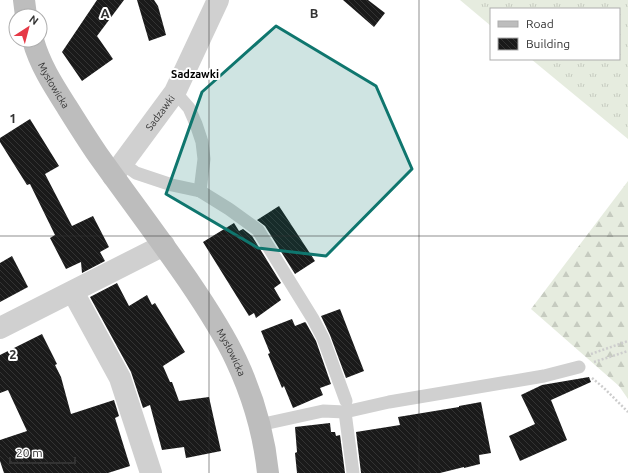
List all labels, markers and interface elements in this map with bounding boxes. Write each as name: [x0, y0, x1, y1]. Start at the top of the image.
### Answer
text: A: [100, 6, 110, 20]
text: B: [310, 6, 319, 20]
north arrow: [8, 8, 48, 48]
legend: [490, 8, 620, 60]
text: N: [27, 13, 41, 27]
text: Road: [526, 17, 554, 30]
text: Building: [526, 37, 570, 50]
street label: Mysłowicka: [36, 60, 72, 110]
district label: Sadzawki: [171, 68, 219, 80]
street label: Sadzawki: [143, 93, 177, 132]
text: 1: [9, 111, 17, 125]
street label: Mysłowicka: [215, 327, 248, 377]
text: 2: [9, 347, 17, 361]
scale bar: [10, 439, 75, 465]
text: 20 m: [16, 446, 43, 459]

